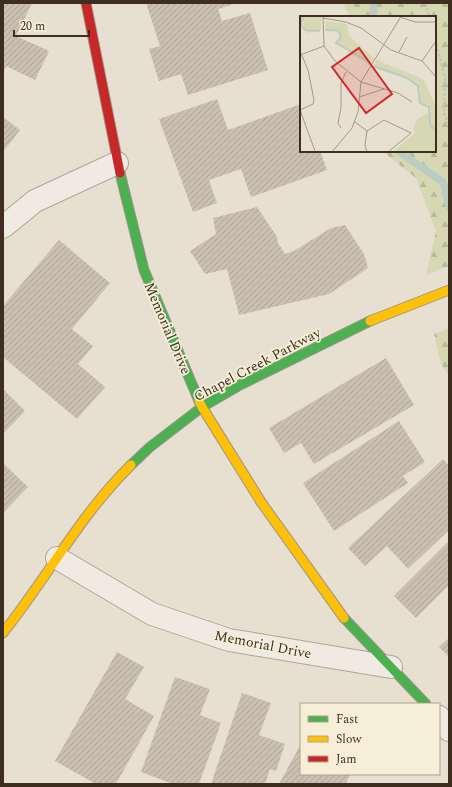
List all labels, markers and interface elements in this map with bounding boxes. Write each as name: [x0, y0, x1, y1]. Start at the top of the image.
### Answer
scale bar: [14, 12, 89, 38]
inset map: [300, 16, 436, 152]
text: 20 m: [20, 17, 45, 36]
street label: Memorial Drive: [139, 279, 197, 378]
street label: Chapel Creek Parkway: [190, 321, 326, 407]
street label: Memorial Drive: [213, 625, 313, 664]
legend: [300, 703, 440, 775]
text: Fast: [336, 710, 358, 729]
text: Slow: [336, 730, 362, 749]
text: Jam: [336, 750, 357, 769]

